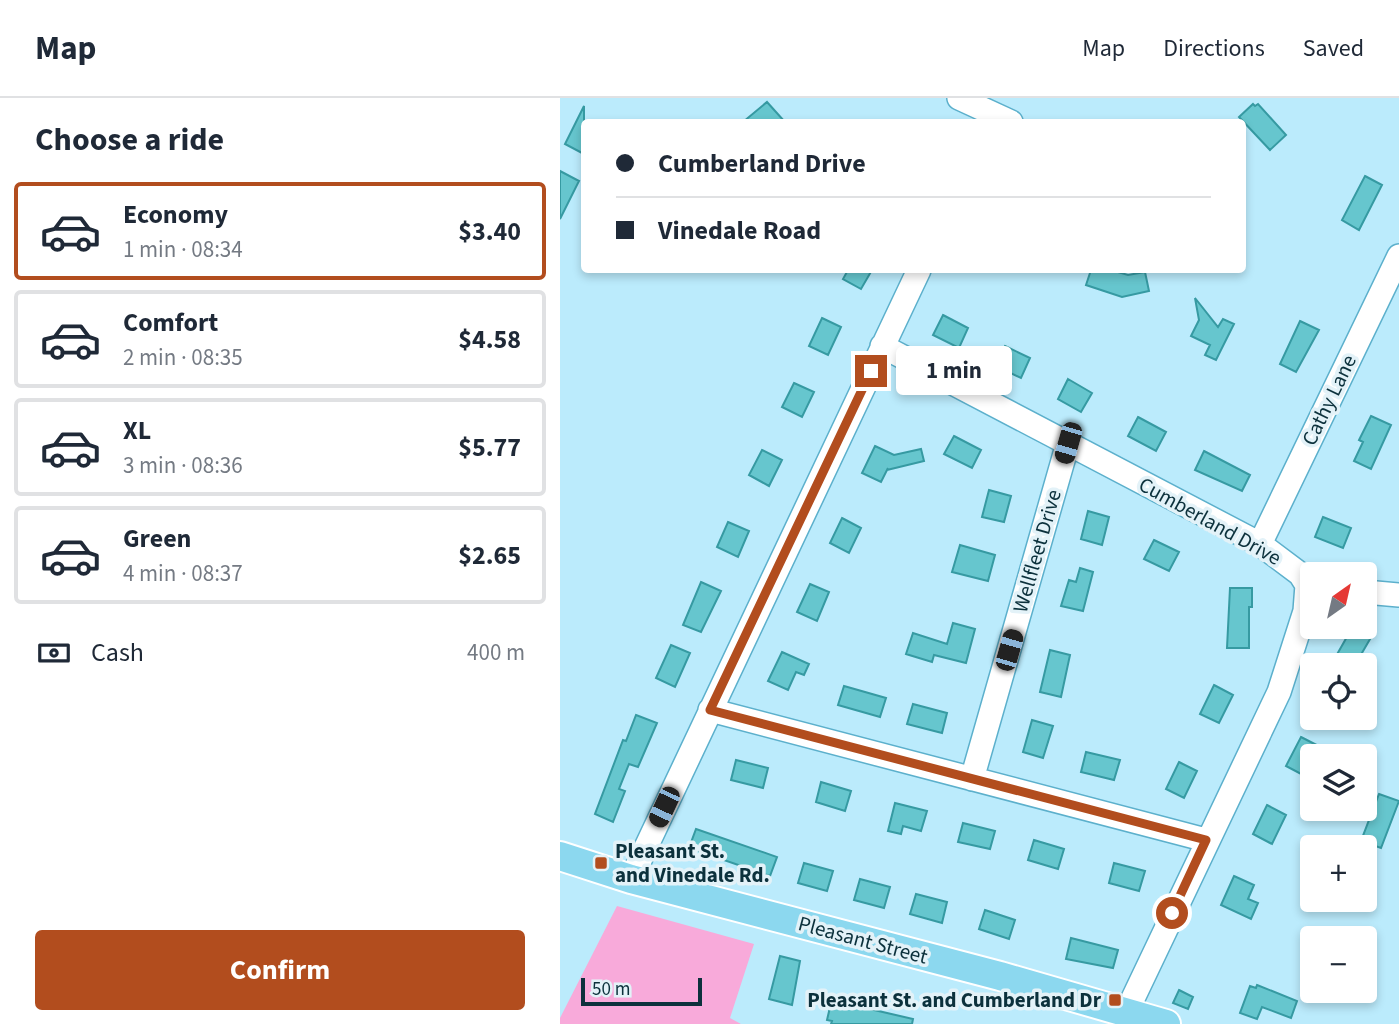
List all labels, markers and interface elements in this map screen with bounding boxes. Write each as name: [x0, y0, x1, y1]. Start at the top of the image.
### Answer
text: Map: [35, 25, 96, 72]
text: Map: [1082, 31, 1125, 66]
text: Directions: [1163, 31, 1265, 66]
text: Saved: [1303, 31, 1364, 66]
text: Choose a ride: [35, 117, 224, 163]
text: Cumberland Drive: [658, 145, 866, 182]
text: Economy: [123, 196, 228, 233]
icon: car: [39, 200, 102, 263]
text: Vinedale Road: [658, 212, 821, 249]
text: $3.40: [458, 213, 521, 250]
text: 1 min · 08:34: [123, 233, 243, 266]
text: Comfort: [123, 304, 218, 341]
icon: car: [39, 308, 102, 371]
text: $4.58: [458, 321, 521, 358]
text: 2 min · 08:35: [123, 341, 243, 374]
callout: 1 min: [896, 346, 1011, 396]
street label: Cathy Lane: [1294, 350, 1364, 450]
text: 1 min: [926, 354, 982, 387]
route end: [855, 355, 887, 387]
text: XL: [123, 412, 151, 449]
icon: car: [39, 416, 102, 479]
car: [1053, 420, 1084, 466]
text: $5.77: [458, 429, 521, 466]
text: 3 min · 08:36: [123, 449, 243, 482]
street label: Cumberland Drive: [1133, 469, 1287, 573]
street label: Wellfleet Drive: [1005, 486, 1069, 616]
text: Green: [123, 520, 191, 557]
icon: car: [39, 524, 102, 587]
text: $2.65: [458, 537, 521, 574]
text: 4 min · 08:37: [123, 557, 243, 590]
north arrow: [1300, 562, 1377, 639]
map controls: [1300, 562, 1377, 1003]
car: [994, 627, 1025, 673]
icon: cash: [35, 634, 73, 672]
text: Cash: [91, 634, 144, 671]
text: 400 m: [467, 636, 525, 669]
button: locate: [1300, 653, 1377, 730]
button: layers: [1300, 744, 1377, 821]
car: [646, 784, 683, 830]
button: +: [1300, 835, 1377, 912]
place label: Pleasant St. and Vinedale Rd.: [615, 836, 770, 890]
marker: Pleasant St. and Vinedale Rd.: [593, 855, 609, 871]
route start: [1156, 897, 1188, 929]
street label: Pleasant Street: [795, 908, 931, 972]
button: −: [1300, 926, 1377, 1003]
button: Confirm: [35, 930, 525, 1010]
scale bar: [581, 975, 702, 1007]
text: 50 m: [592, 976, 630, 1003]
place label: Pleasant St. and Cumberland Dr: [807, 985, 1102, 1015]
marker: Pleasant St. and Cumberland Dr: [1107, 992, 1123, 1008]

